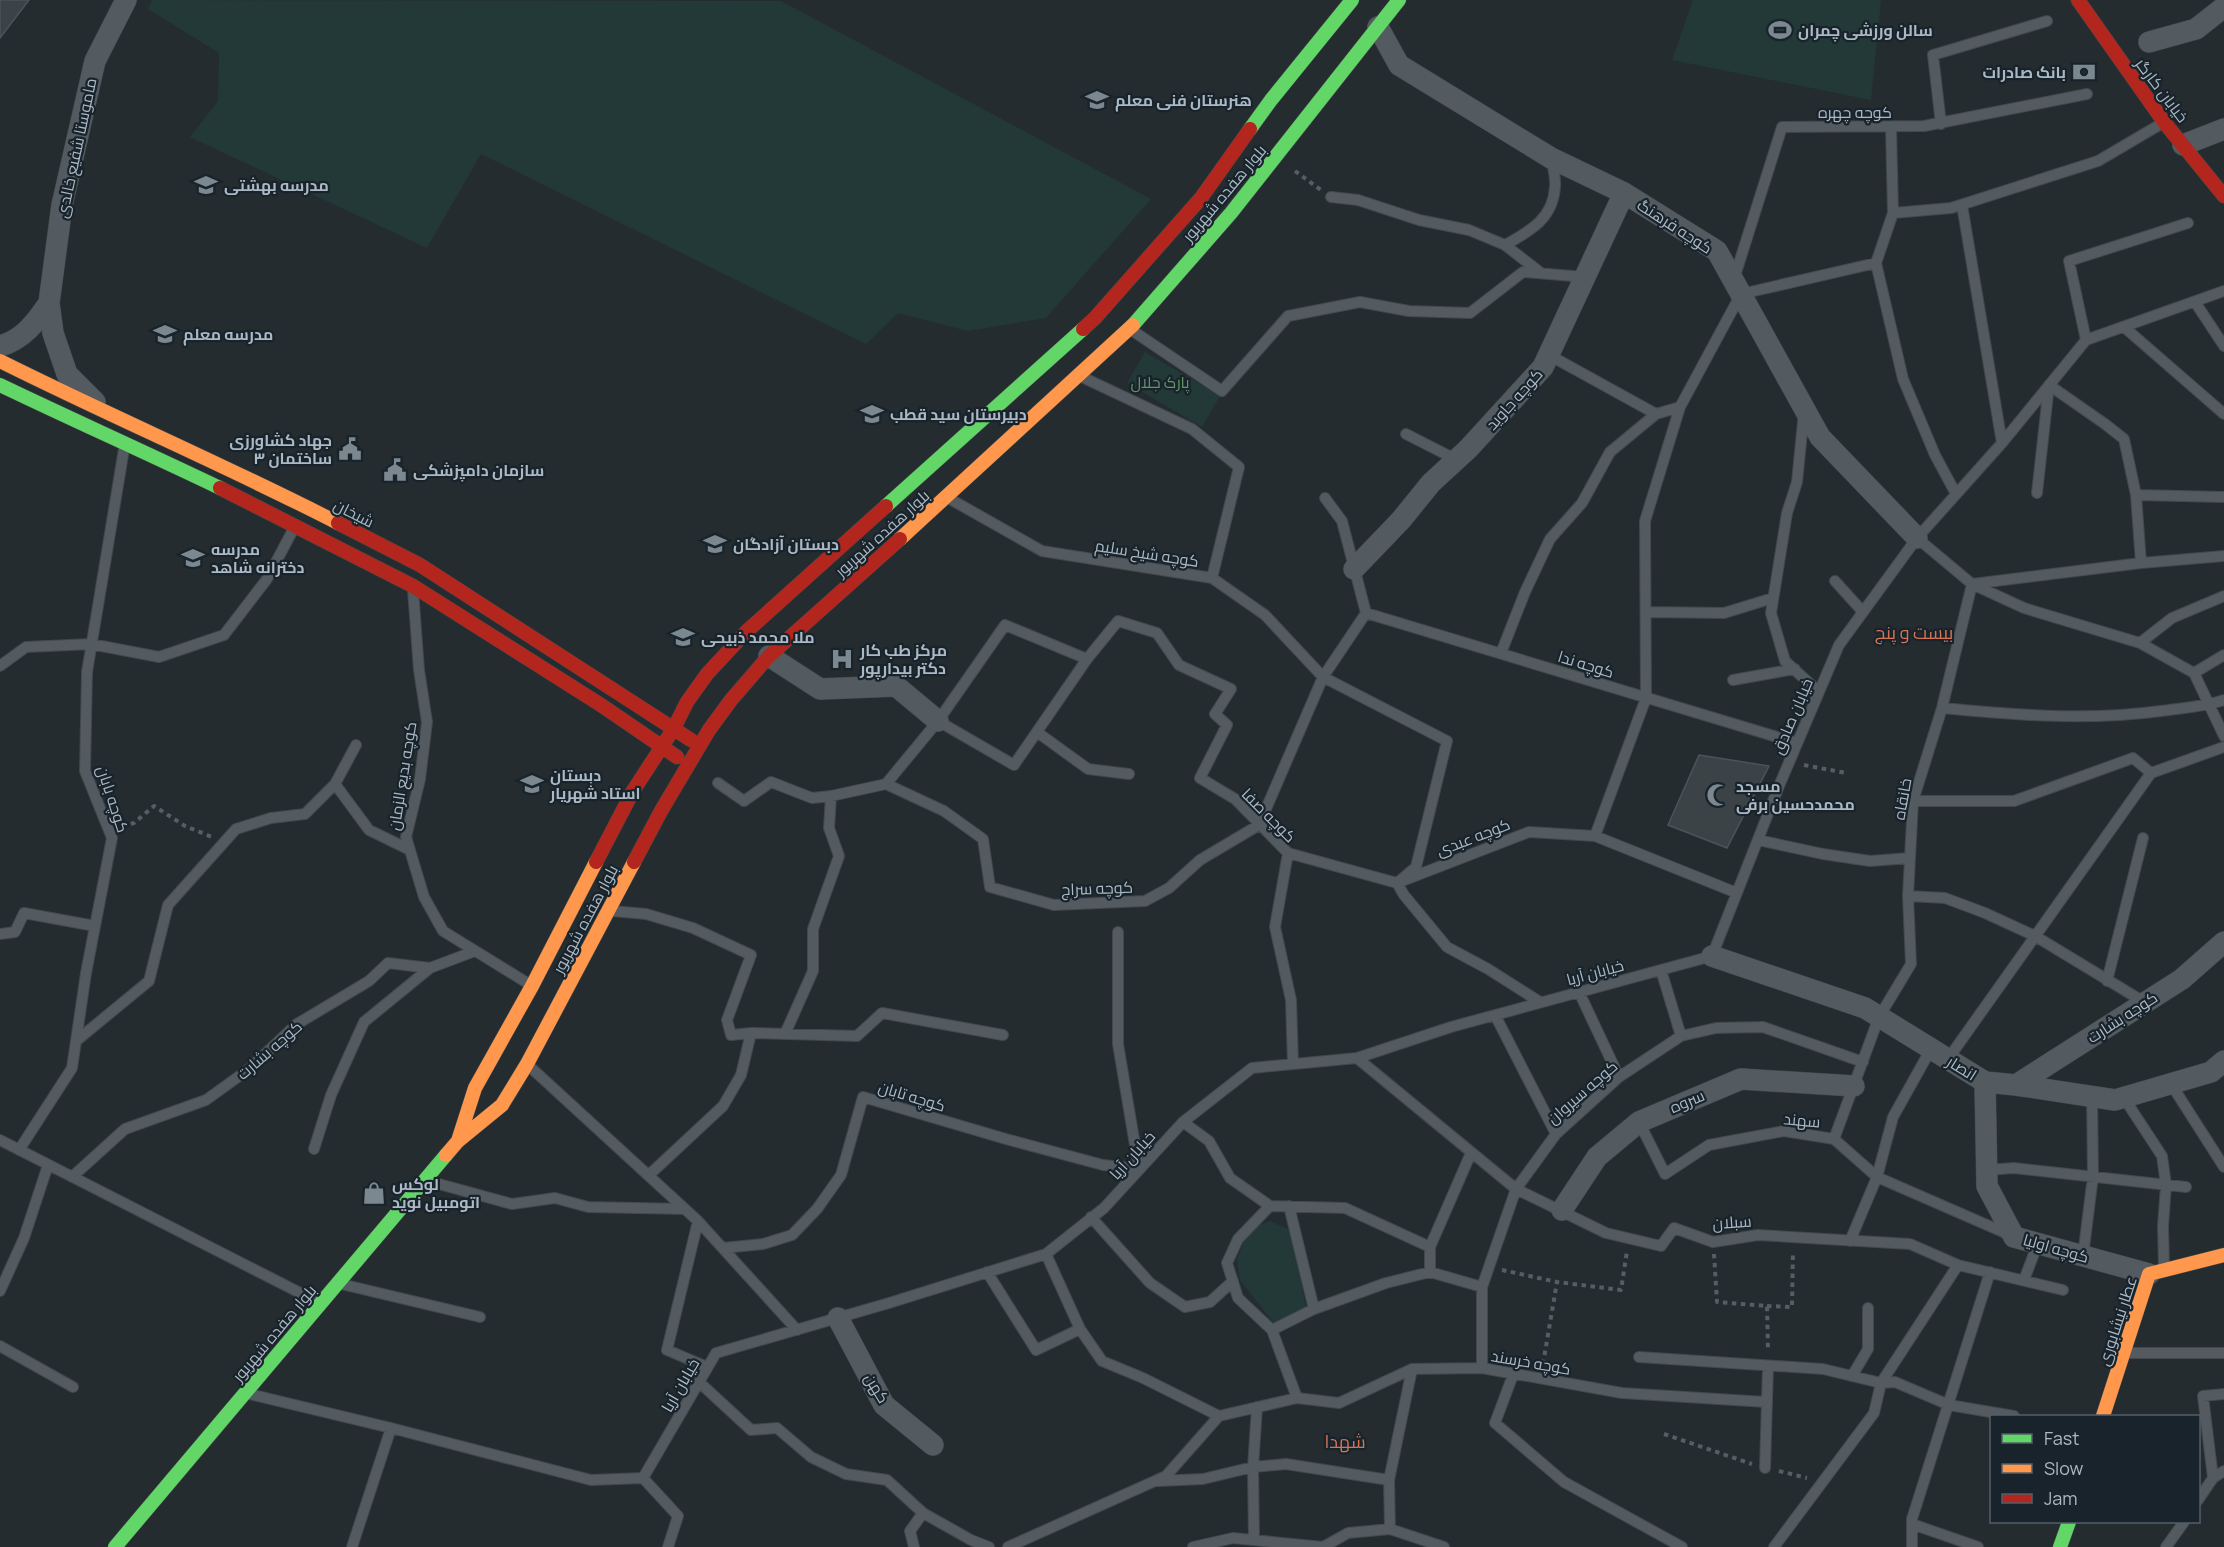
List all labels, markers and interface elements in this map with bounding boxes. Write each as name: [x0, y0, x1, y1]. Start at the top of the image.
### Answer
sports icon: سالن ورزشی چمران: [1767, 17, 1793, 43]
place label: سالن ورزشی چمران: [1798, 19, 1933, 42]
street label: خیابان کارگر: [2130, 52, 2194, 127]
bank icon: بانک صادرات: [2071, 59, 2097, 85]
place label: بانک صادرات: [1983, 61, 2066, 83]
street label: ماموستا شفیع خالدی: [50, 76, 103, 220]
school or university icon: هنرستان فنی معلم: [1084, 87, 1110, 113]
place label: هنرستان فنی معلم: [1115, 89, 1252, 112]
street label: کوچه چهره: [1818, 101, 1892, 124]
street label: بلوار هفده شهریور: [1176, 140, 1271, 247]
school or university icon: مدرسه بهشتی: [193, 172, 219, 198]
place label: مدرسه بهشتی: [224, 174, 329, 196]
street label: کوچه فرهنگ: [1633, 193, 1717, 259]
school or university icon: مدرسه معلم: [152, 321, 178, 347]
place label: مدرسه معلم: [183, 323, 273, 346]
street label: کوچه جاوید: [1480, 363, 1548, 435]
park label: پارک جلال: [1130, 371, 1190, 394]
school or university icon: دبیرستان سید قطب: [859, 401, 885, 427]
place label: دبیرستان سید قطب: [890, 403, 1027, 425]
place label: جهاد کشاورزی ساختمان ۳: [229, 429, 332, 469]
public building icon: جهاد کشاورزی ساختمان ۳: [337, 436, 363, 462]
public building icon: سازمان دامپزشکی: [382, 457, 408, 483]
place label: سازمان دامپزشکی: [413, 459, 544, 482]
street label: بلوار هفده شهریور: [829, 484, 934, 582]
street label: شیخان: [330, 493, 378, 533]
school or university icon: دبستان آزادگان: [702, 531, 728, 557]
place label: دبستان آزادگان: [733, 533, 839, 555]
street label: کوچه شیخ سلیم: [1093, 534, 1201, 573]
place label: مدرسه دخترانه شاهد: [211, 538, 305, 578]
school or university icon: مدرسه دخترانه شاهد: [180, 545, 206, 571]
district label: بیست و پنج: [1875, 620, 1953, 645]
school or university icon: ملا محمد ذبیحی: [670, 624, 696, 650]
place label: ملا محمد ذبیحی: [701, 626, 815, 648]
place label: مرکز طب کار دکتر بیدارپور: [859, 639, 947, 680]
street label: کوچه ندا: [1555, 645, 1617, 684]
hospital icon: مرکز طب کار دکتر بیدارپور: [829, 646, 855, 672]
street label: خیابان صادق: [1766, 675, 1818, 757]
street label: کوچه بدیع الزمان: [383, 720, 422, 832]
street label: کوچه بابان: [91, 763, 134, 836]
place label: دبستان استاد شهریار: [549, 764, 640, 804]
school or university icon: دبستان استاد شهریار: [519, 771, 545, 797]
place label: مسجد محمدحسین برفی: [1736, 775, 1855, 815]
street label: خانقاه: [1888, 776, 1916, 822]
mosque icon: مسجد محمدحسین برفی: [1705, 782, 1731, 808]
street label: کوچه صفا: [1236, 783, 1301, 848]
street label: کوچه عبدی: [1433, 813, 1514, 862]
street label: بلوار هفده شهریور: [547, 861, 623, 978]
street label: کوچه سراج: [1061, 876, 1133, 901]
street label: خیابان آریا: [1564, 954, 1626, 990]
street label: کوچه بشارت: [2082, 986, 2162, 1049]
street label: کوچه بشارت: [232, 1015, 307, 1085]
street label: انصار: [1942, 1050, 1981, 1086]
street label: کوچه سیروان: [1542, 1055, 1623, 1130]
street label: کوچه تابان: [875, 1075, 948, 1118]
street label: سروه: [1666, 1084, 1708, 1118]
street label: سهند: [1783, 1107, 1821, 1133]
street label: خیابان آریا: [1104, 1126, 1160, 1184]
place label: لوکس اتومبیل نوید: [392, 1173, 480, 1213]
shop icon: لوکس اتومبیل نوید: [361, 1180, 387, 1206]
street label: سبلان: [1712, 1210, 1752, 1234]
street label: کوچه اولیا: [2020, 1228, 2091, 1269]
street label: عطار نیشابوری: [2092, 1273, 2142, 1369]
street label: بلوار هفده شهریور: [226, 1280, 321, 1387]
street label: کوچه خرسند: [1489, 1344, 1573, 1381]
street label: خیابان آریا: [656, 1354, 704, 1416]
street label: کهن: [859, 1369, 895, 1407]
legend: [1990, 1415, 2200, 1523]
text: Fast: [2044, 1426, 2079, 1450]
district label: شهدا: [1324, 1429, 1366, 1453]
text: Slow: [2044, 1456, 2084, 1480]
text: Jam: [2044, 1486, 2078, 1510]

